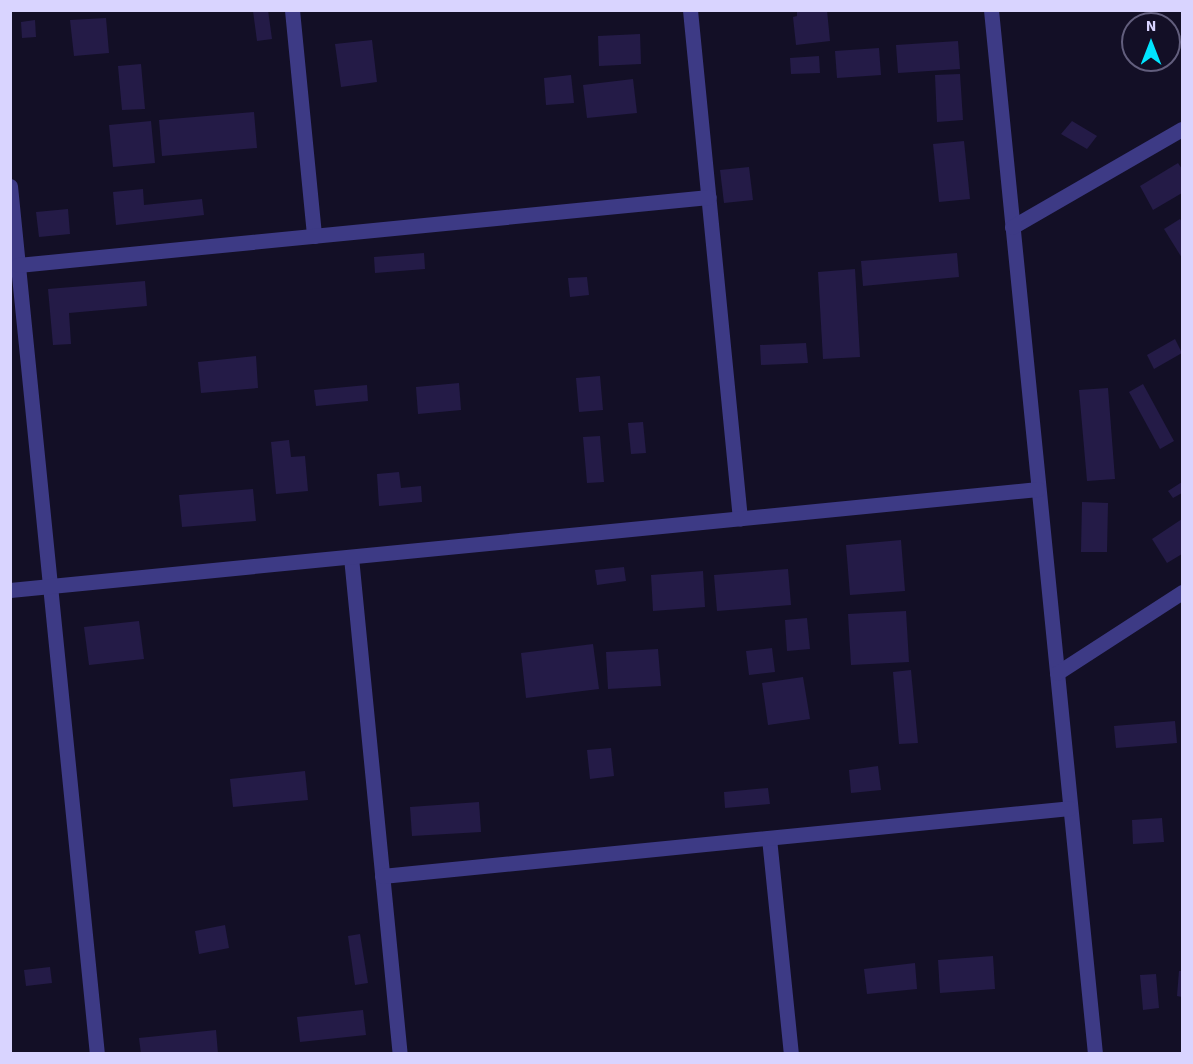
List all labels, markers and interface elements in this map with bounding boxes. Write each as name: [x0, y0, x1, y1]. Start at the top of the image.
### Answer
north arrow: [1121, 12, 1181, 72]
text: N: [1146, 15, 1156, 37]

